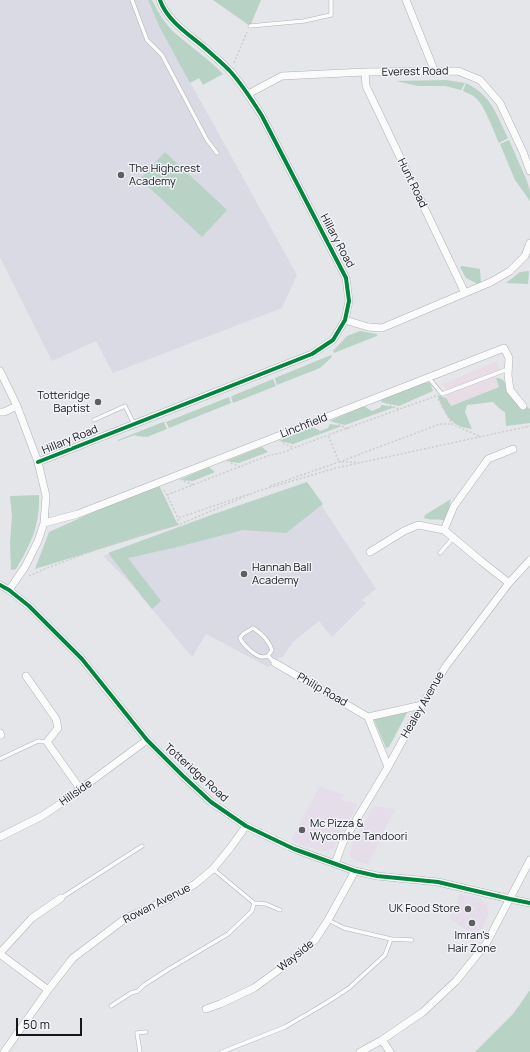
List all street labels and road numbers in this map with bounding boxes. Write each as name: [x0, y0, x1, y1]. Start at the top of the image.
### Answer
street label: Everest Road: [381, 65, 449, 79]
street label: Hunt Road: [394, 156, 430, 210]
street label: Hillary Road: [317, 212, 357, 270]
street label: Linchfield: [279, 411, 329, 441]
street label: Hillary Road: [40, 423, 100, 457]
street label: Healey Avenue: [399, 669, 447, 741]
street label: Philip Road: [295, 670, 349, 710]
street label: Totteridge Road: [161, 741, 231, 805]
street label: Hillside: [57, 777, 95, 809]
street label: Rowan Avenue: [121, 881, 193, 927]
street label: Wayside: [275, 937, 317, 975]

